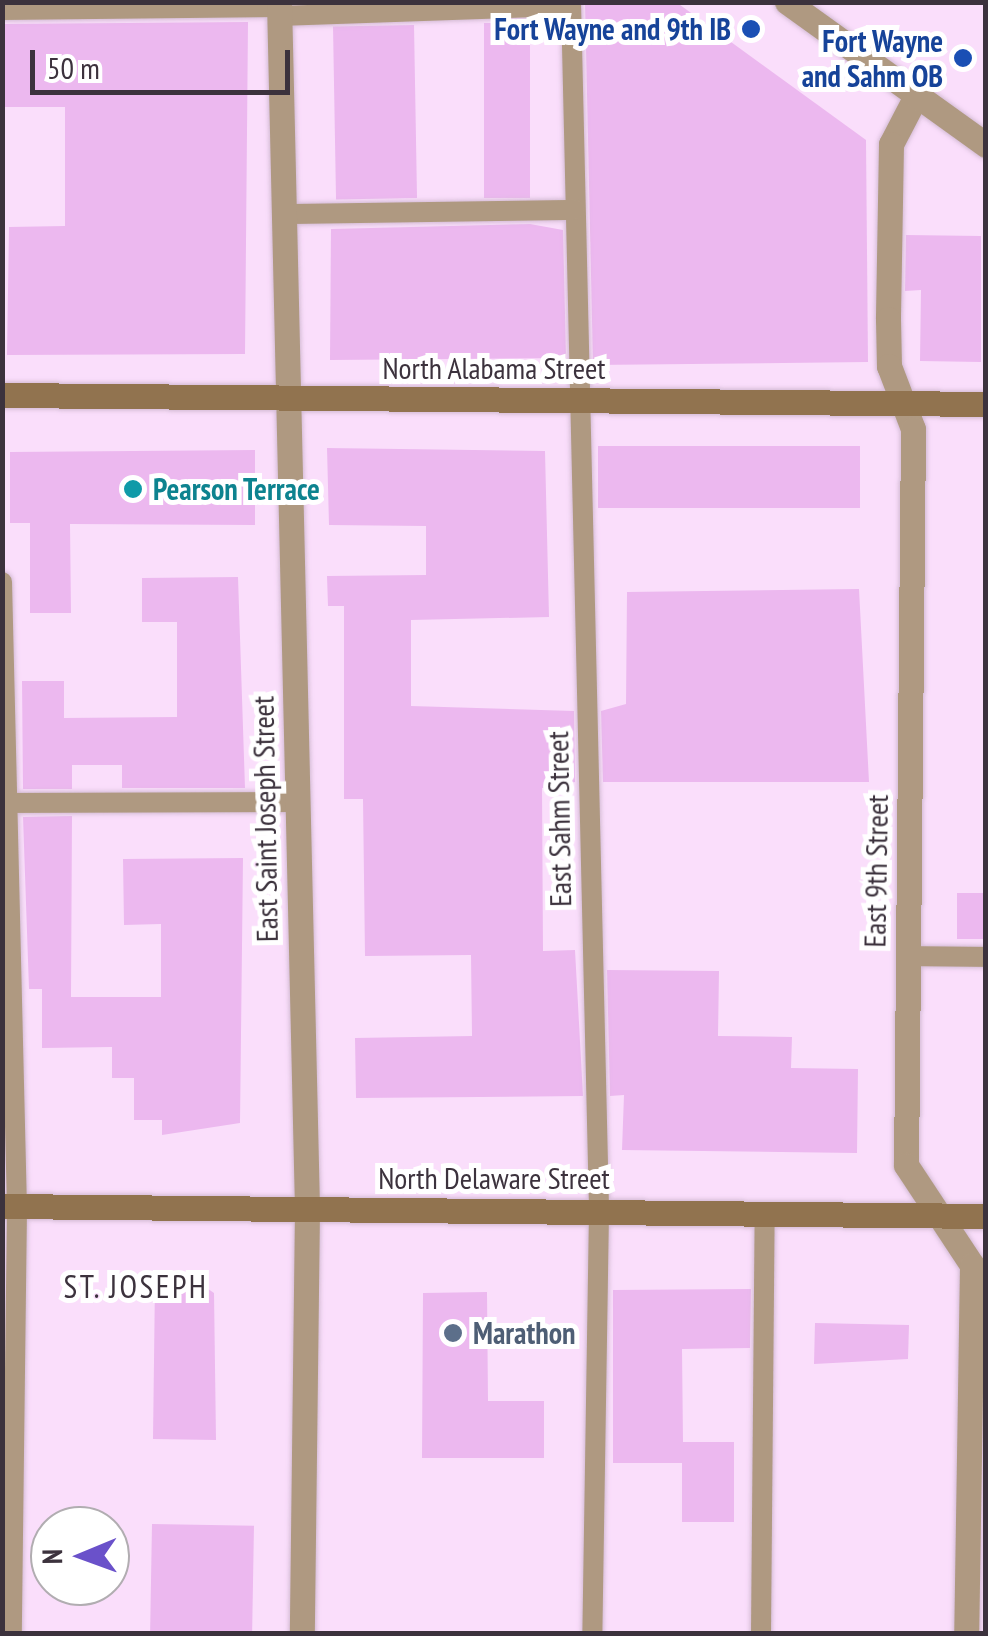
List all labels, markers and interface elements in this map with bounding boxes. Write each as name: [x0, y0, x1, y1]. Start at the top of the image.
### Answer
place label: Fort Wayne and 9th IB: [494, 11, 731, 47]
marker: Fort Wayne and 9th IB: [740, 18, 762, 40]
place label: Fort Wayne and Sahm OB: [801, 23, 943, 94]
scale bar: [35, 30, 295, 92]
marker: Fort Wayne and Sahm OB: [952, 47, 974, 69]
text: 50 m: [47, 48, 100, 87]
street label: North Alabama Street: [382, 350, 606, 386]
place label: Pearson Terrace: [153, 471, 321, 507]
marker: Pearson Terrace: [122, 478, 144, 500]
street label: East Saint Joseph Street: [245, 696, 285, 942]
street label: East Sahm Street: [539, 731, 579, 907]
street label: East 9th Street: [857, 794, 895, 948]
street label: North Delaware Street: [378, 1160, 610, 1196]
district label: ST. JOSEPH: [62, 1267, 210, 1305]
place label: Marathon: [473, 1315, 576, 1351]
marker: Marathon: [442, 1322, 464, 1344]
north arrow: [30, 1506, 130, 1606]
text: N: [33, 1549, 70, 1564]

